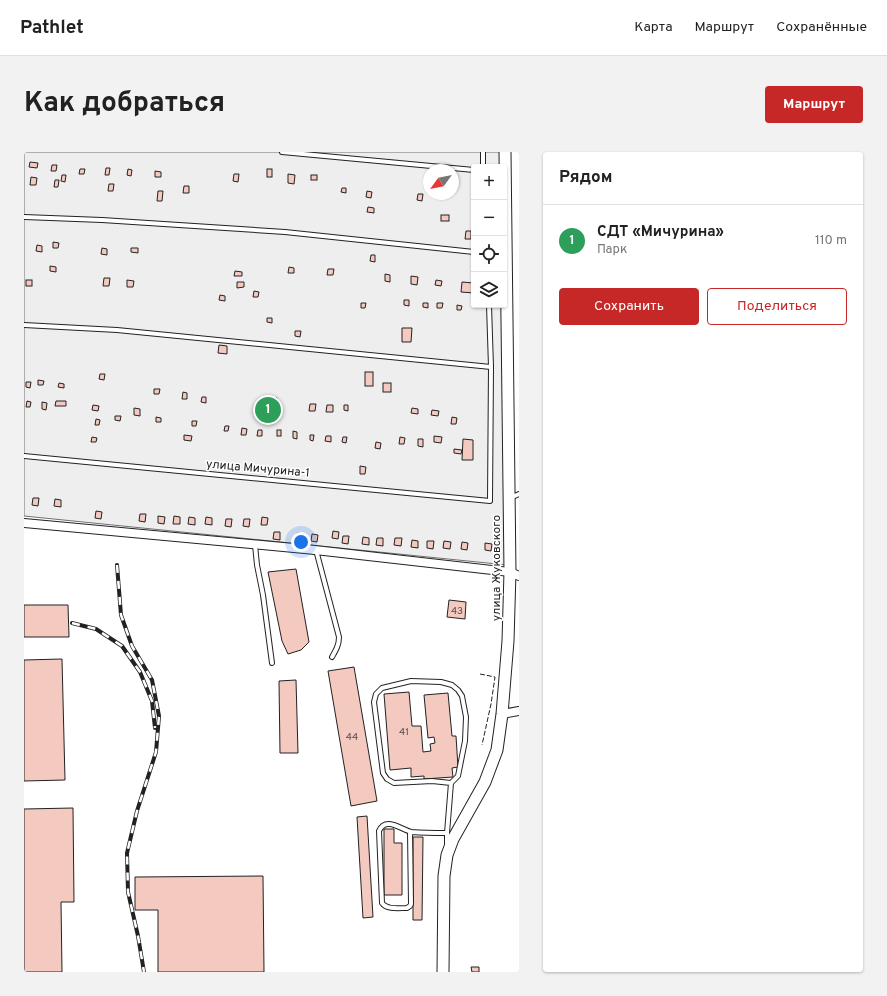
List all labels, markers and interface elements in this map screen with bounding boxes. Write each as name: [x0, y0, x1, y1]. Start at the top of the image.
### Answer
text: Pathlet: [20, 16, 84, 40]
text: Карта: [634, 19, 673, 36]
text: Маршрут: [695, 19, 754, 36]
text: Сохранённые: [776, 19, 867, 36]
text: Как добраться: [24, 86, 225, 122]
button: Маршрут: [765, 86, 863, 123]
north arrow: [423, 164, 459, 200]
map controls: [471, 164, 507, 308]
button: +: [471, 164, 507, 200]
text: Рядом: [559, 167, 612, 189]
button: −: [471, 200, 507, 236]
text: СДТ «Мичурина»: [597, 223, 724, 242]
text: 1: [569, 233, 575, 249]
text: 110 m: [815, 233, 847, 249]
button: locate: [471, 236, 507, 272]
text: Парк: [597, 242, 627, 258]
button: layers: [471, 272, 507, 308]
button: Сохранить: [559, 288, 699, 325]
button: Поделиться: [707, 288, 847, 325]
pin: 1: [255, 395, 281, 425]
street label: улица Мичурина-1: [205, 456, 310, 482]
street label: улица Жуковского: [489, 515, 505, 621]
your location: [291, 532, 311, 552]
house number: 43: [451, 605, 463, 618]
house number: 41: [399, 726, 409, 739]
house number: 44: [346, 731, 358, 744]

